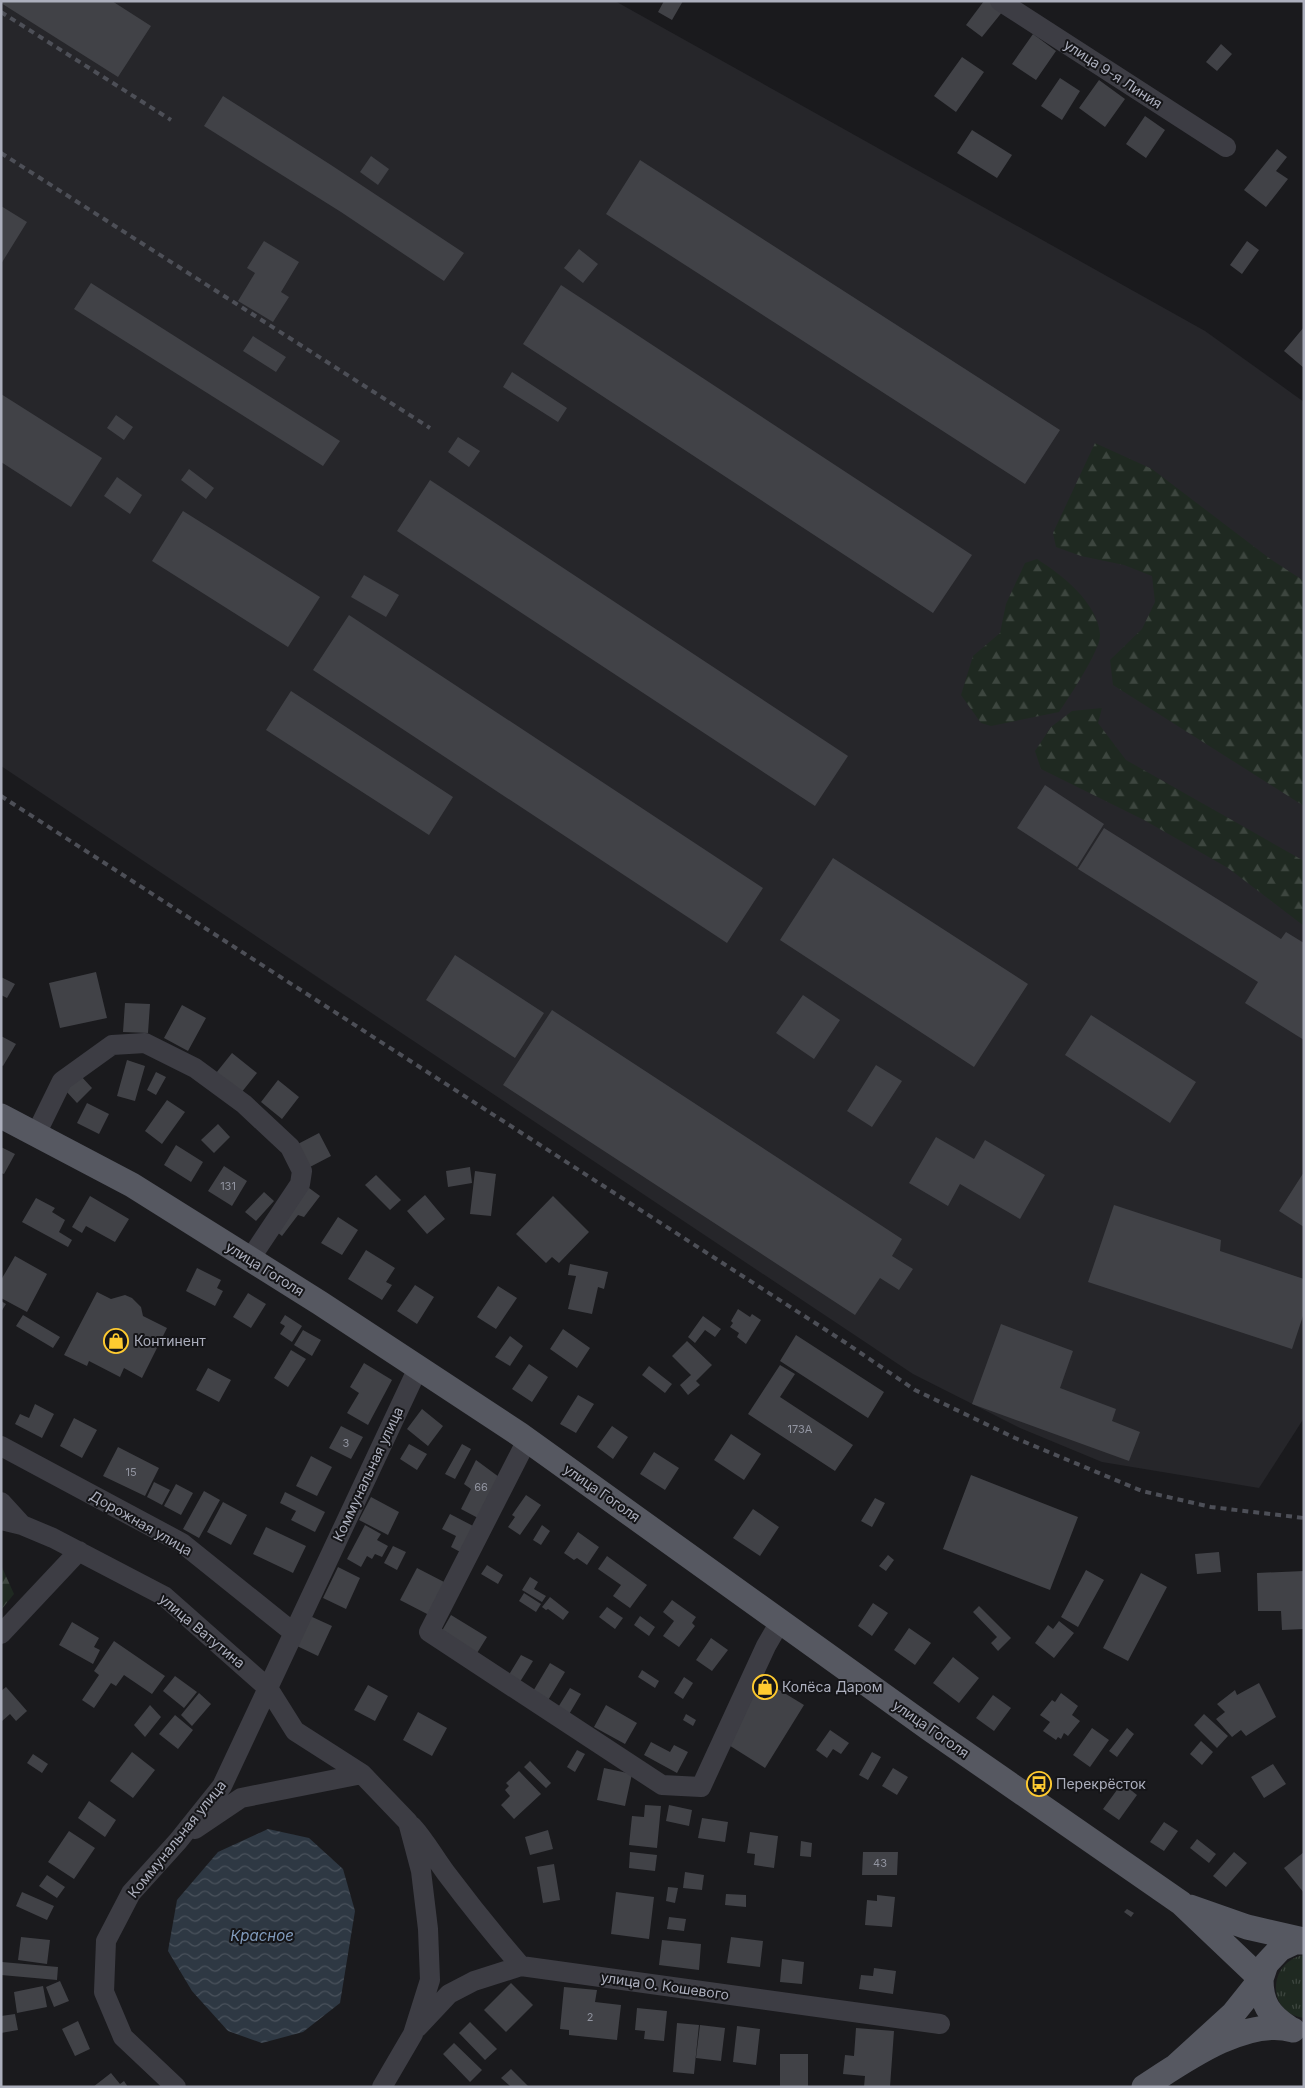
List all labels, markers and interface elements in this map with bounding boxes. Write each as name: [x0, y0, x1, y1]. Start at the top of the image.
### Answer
street label: улица 9-я Линия: [1061, 36, 1166, 112]
house number: 131: [220, 1179, 236, 1193]
street label: улица Гоголя: [223, 1238, 308, 1299]
shop icon: Континент: [103, 1328, 129, 1354]
place label: Континент: [134, 1332, 206, 1349]
street label: Коммунальная улица: [329, 1404, 406, 1544]
house number: 173А: [788, 1422, 813, 1436]
house number: 3: [343, 1436, 350, 1450]
street label: улица Гоголя: [561, 1460, 644, 1525]
house number: 15: [125, 1465, 137, 1479]
house number: 66: [474, 1480, 488, 1494]
street label: Дорожная улица: [87, 1486, 196, 1559]
street label: улица Ватутина: [156, 1590, 249, 1671]
shop icon: Колёса Даром: [752, 1674, 778, 1700]
place label: Колёса Даром: [782, 1678, 882, 1695]
street label: улица Гоголя: [890, 1696, 973, 1761]
bus stop icon: Перекрёсток: [1026, 1771, 1052, 1797]
place label: Перекрёсток: [1056, 1775, 1146, 1792]
street label: Коммунальная улица: [124, 1776, 229, 1901]
house number: 43: [873, 1856, 887, 1870]
water label: Красное: [230, 1926, 294, 1945]
street label: улица О. Кошевого: [600, 1968, 730, 2003]
house number: 2: [587, 2010, 593, 2024]

